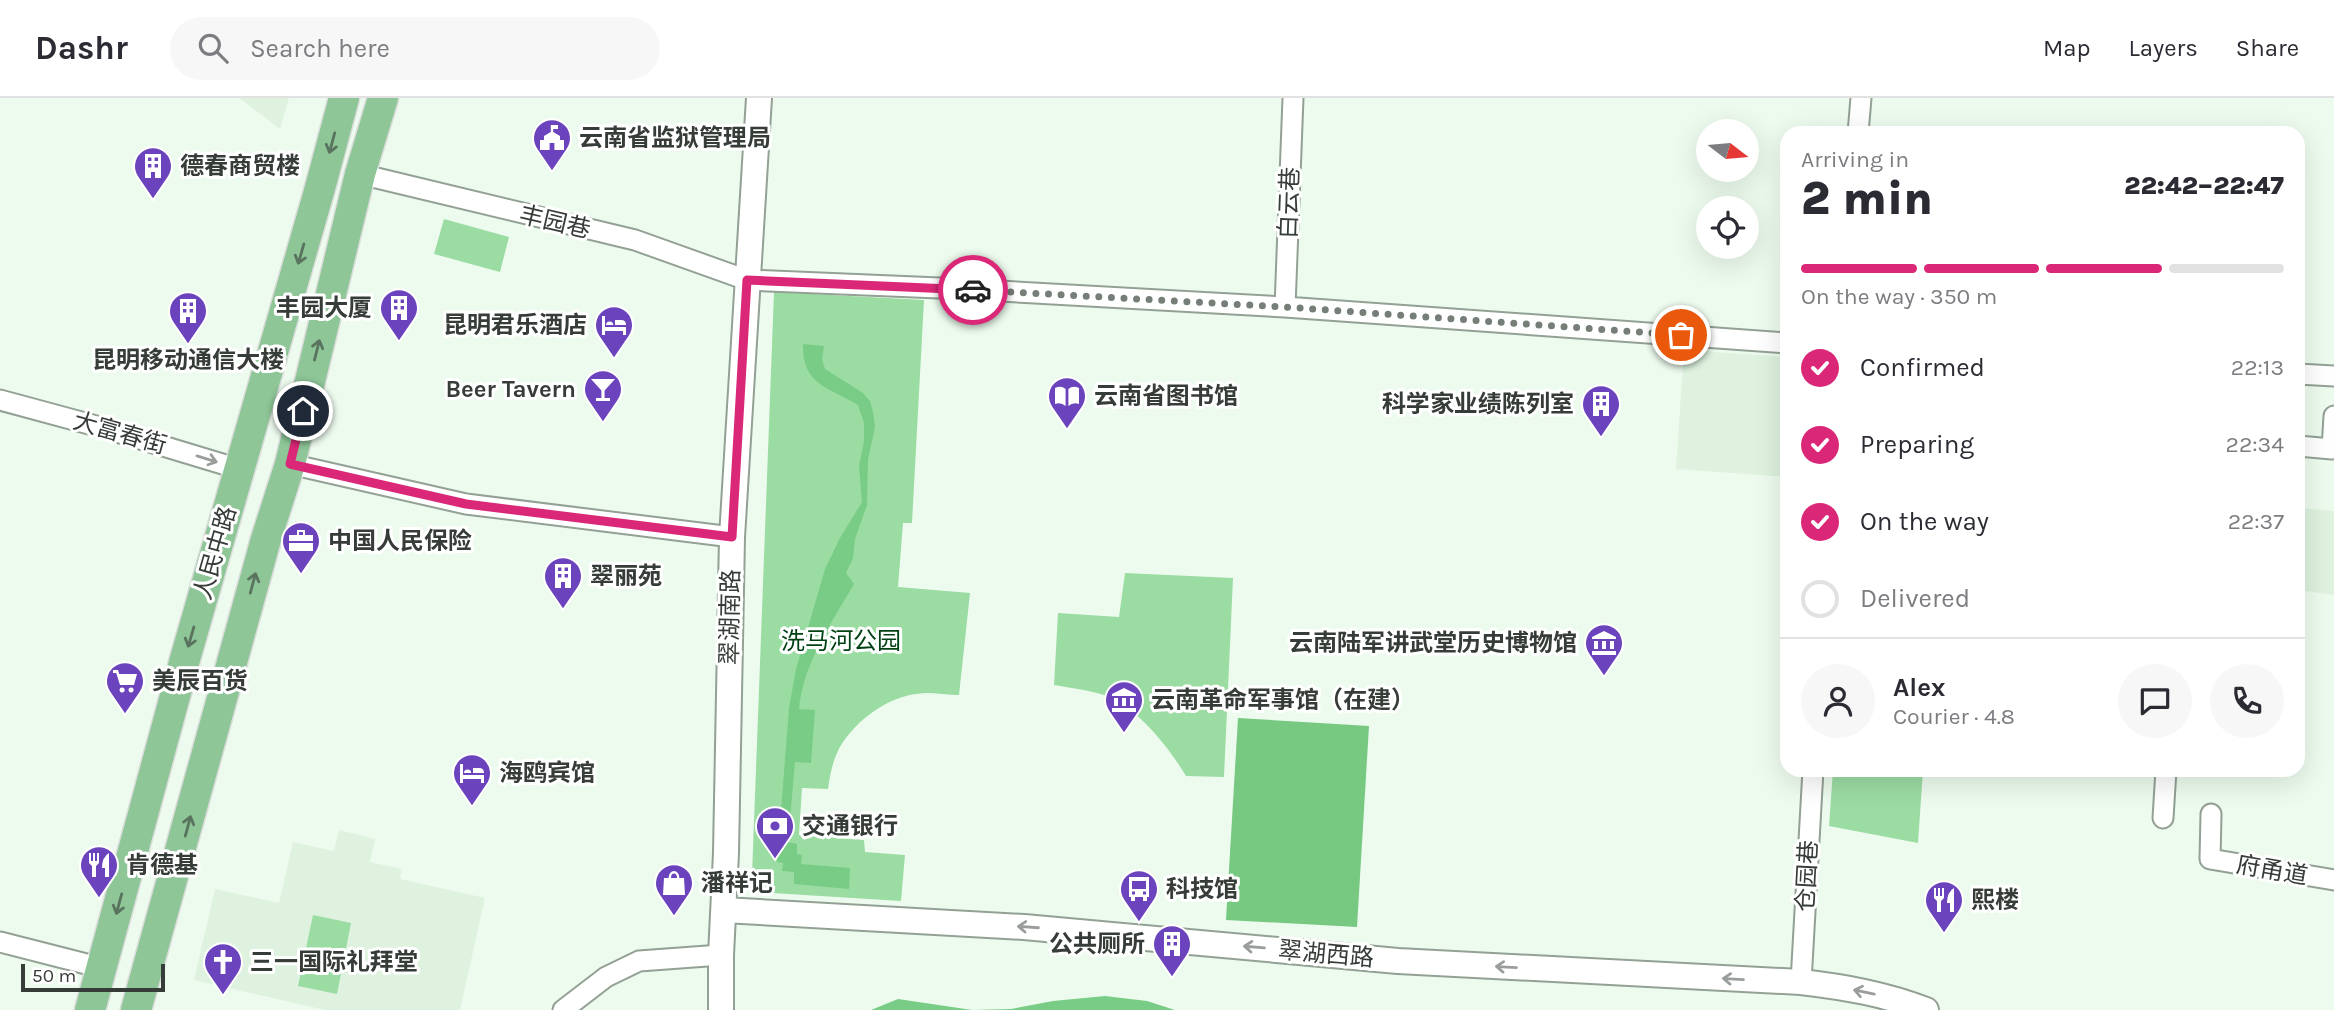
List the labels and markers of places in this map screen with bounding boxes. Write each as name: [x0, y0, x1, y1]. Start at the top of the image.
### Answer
public building icon: 云南省监狱管理局: [531, 117, 573, 172]
place label: 云南省监狱管理局: [579, 124, 771, 152]
building icon: 德春商贸楼: [132, 145, 174, 200]
place label: 德春商贸楼: [180, 152, 300, 180]
building icon: 丰园大厦: [378, 287, 420, 342]
building icon: 昆明移动通信大楼: [167, 290, 209, 345]
place label: 丰园大厦: [276, 294, 372, 322]
hotel icon: 昆明君乐酒店: [593, 304, 635, 359]
pin: [1651, 305, 1711, 365]
place label: 昆明君乐酒店: [443, 311, 587, 339]
place label: 昆明移动通信大楼: [92, 346, 284, 374]
bar icon: Beer Tavern: [582, 368, 624, 423]
place label: Beer Tavern: [445, 375, 576, 403]
library icon: 云南省图书馆: [1046, 375, 1088, 430]
pin: [273, 381, 333, 441]
place label: 云南省图书馆: [1094, 382, 1238, 410]
building icon: 科学家业绩陈列室: [1580, 383, 1622, 438]
place label: 科学家业绩陈列室: [1382, 390, 1574, 418]
office icon: 中国人民保险: [280, 520, 322, 575]
place label: 中国人民保险: [328, 527, 472, 555]
building icon: 翠丽苑: [542, 555, 584, 610]
place label: 翠丽苑: [590, 562, 662, 590]
museum icon: 云南陆军讲武堂历史博物馆: [1583, 622, 1625, 677]
place label: 云南陆军讲武堂历史博物馆: [1289, 629, 1577, 657]
supermarket icon: 美辰百货: [104, 660, 146, 715]
place label: 美辰百货: [152, 667, 248, 695]
museum icon: 云南革命军事馆（在建）: [1103, 679, 1145, 734]
place label: 云南革命军事馆（在建）: [1151, 686, 1415, 714]
hotel icon: 海鸥宾馆: [451, 752, 493, 807]
place label: 海鸥宾馆: [499, 759, 595, 787]
bank icon: 交通银行: [754, 805, 796, 860]
place label: 交通银行: [802, 812, 898, 840]
restaurant icon: 肯德基: [78, 844, 120, 899]
place label: 肯德基: [126, 851, 198, 879]
shop icon: 潘祥记: [653, 862, 695, 917]
bus stop icon: 科技馆: [1118, 868, 1160, 923]
place label: 潘祥记: [701, 869, 773, 897]
place label: 科技馆: [1166, 875, 1238, 903]
restaurant icon: 熙楼: [1923, 879, 1965, 934]
place label: 熙楼: [1971, 886, 2019, 914]
building icon: 公共厕所: [1151, 923, 1193, 978]
place label: 公共厕所: [1049, 930, 1145, 958]
church icon: 三一国际礼拜堂: [202, 941, 244, 996]
place label: 三一国际礼拜堂: [250, 948, 418, 976]

